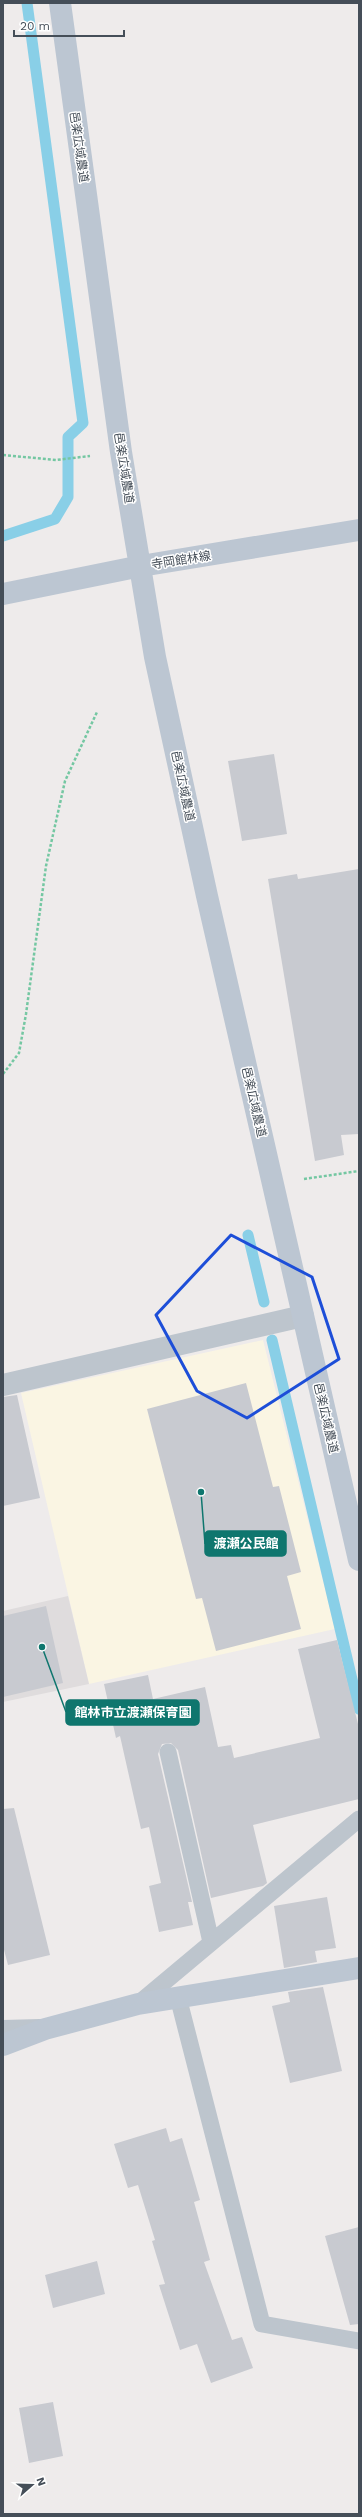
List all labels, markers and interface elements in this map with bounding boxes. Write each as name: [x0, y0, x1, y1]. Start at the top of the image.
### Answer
scale bar: [14, 12, 124, 38]
text: 20 m: [20, 19, 50, 33]
street label: 邑楽広域農道: [67, 110, 91, 184]
street label: 邑楽広域農道: [111, 431, 137, 505]
street label: 寺岡館林線: [150, 548, 212, 572]
street label: 邑楽広域農道: [169, 749, 197, 823]
street label: 邑楽広域農道: [239, 1065, 269, 1139]
street label: 邑楽広域農道: [311, 1381, 341, 1455]
callout: 渡瀬公民館: [205, 1531, 286, 1556]
text: 渡瀬公民館: [213, 1536, 279, 1551]
callout: 館林市立渡瀬保育園: [66, 1700, 199, 1725]
text: 館林市立渡瀬保育園: [74, 1705, 192, 1720]
north arrow: [12, 2465, 52, 2505]
text: N: [33, 2476, 48, 2488]

